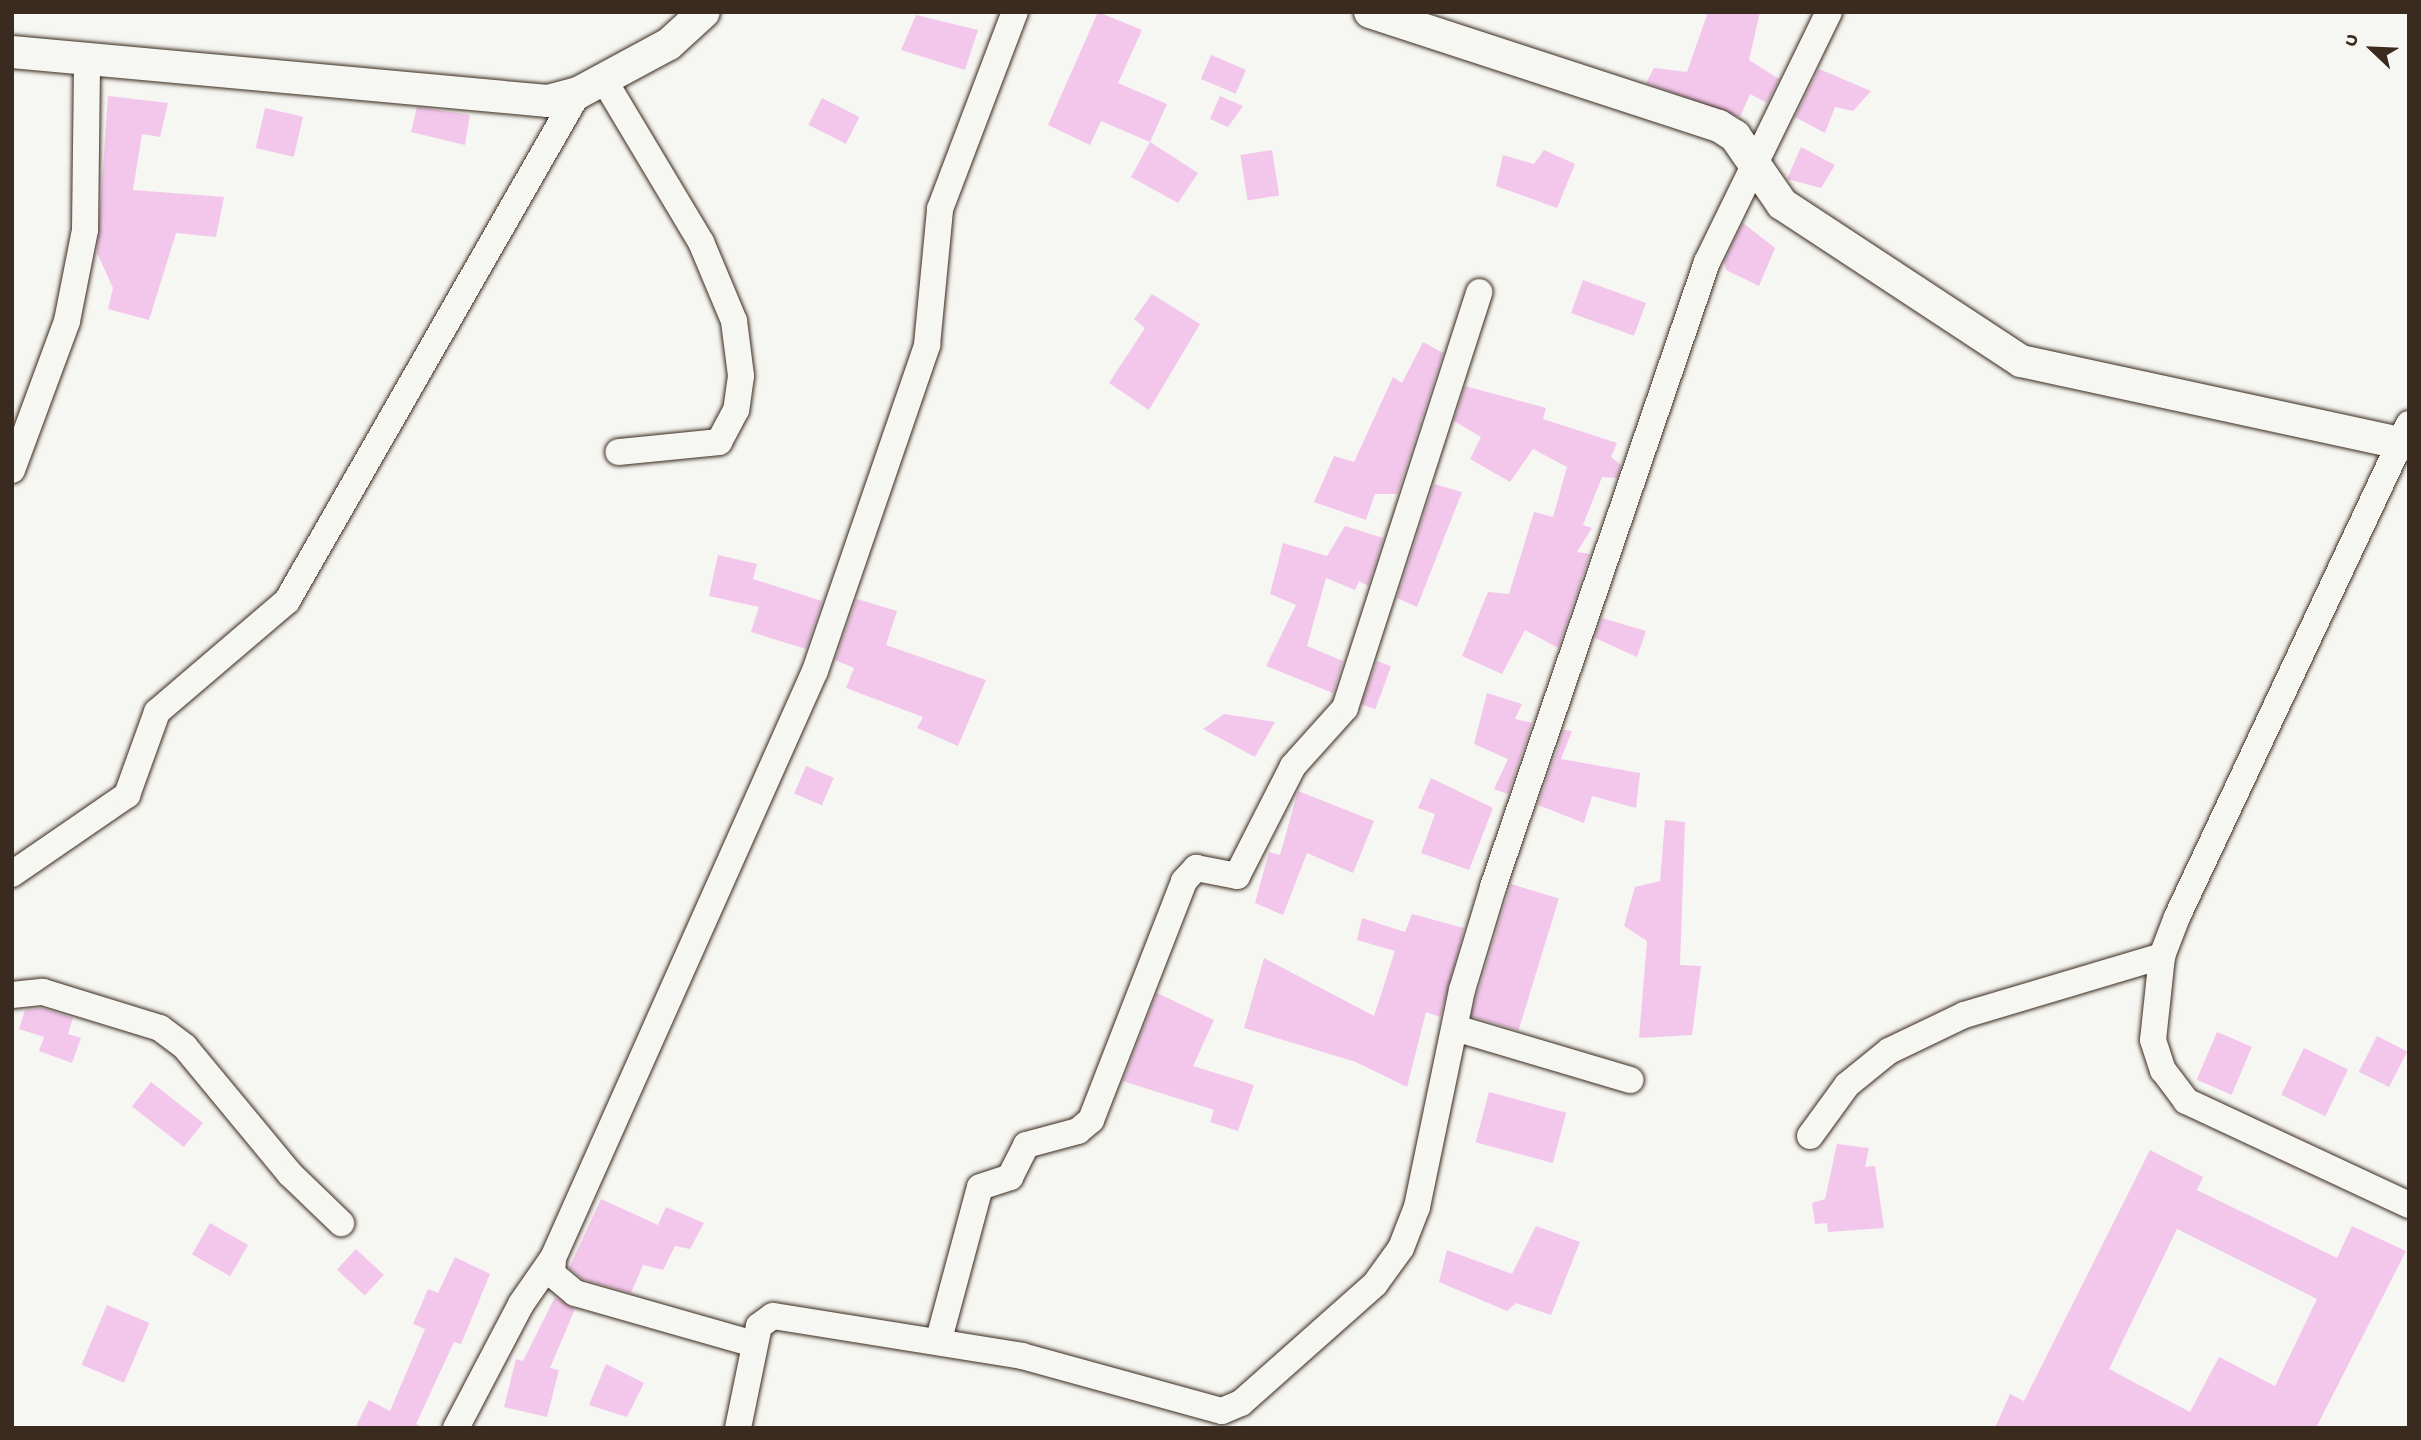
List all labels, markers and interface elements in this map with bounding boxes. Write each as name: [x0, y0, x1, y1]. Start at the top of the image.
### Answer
north arrow: [2337, 14, 2407, 84]
text: U: [2339, 31, 2365, 50]

